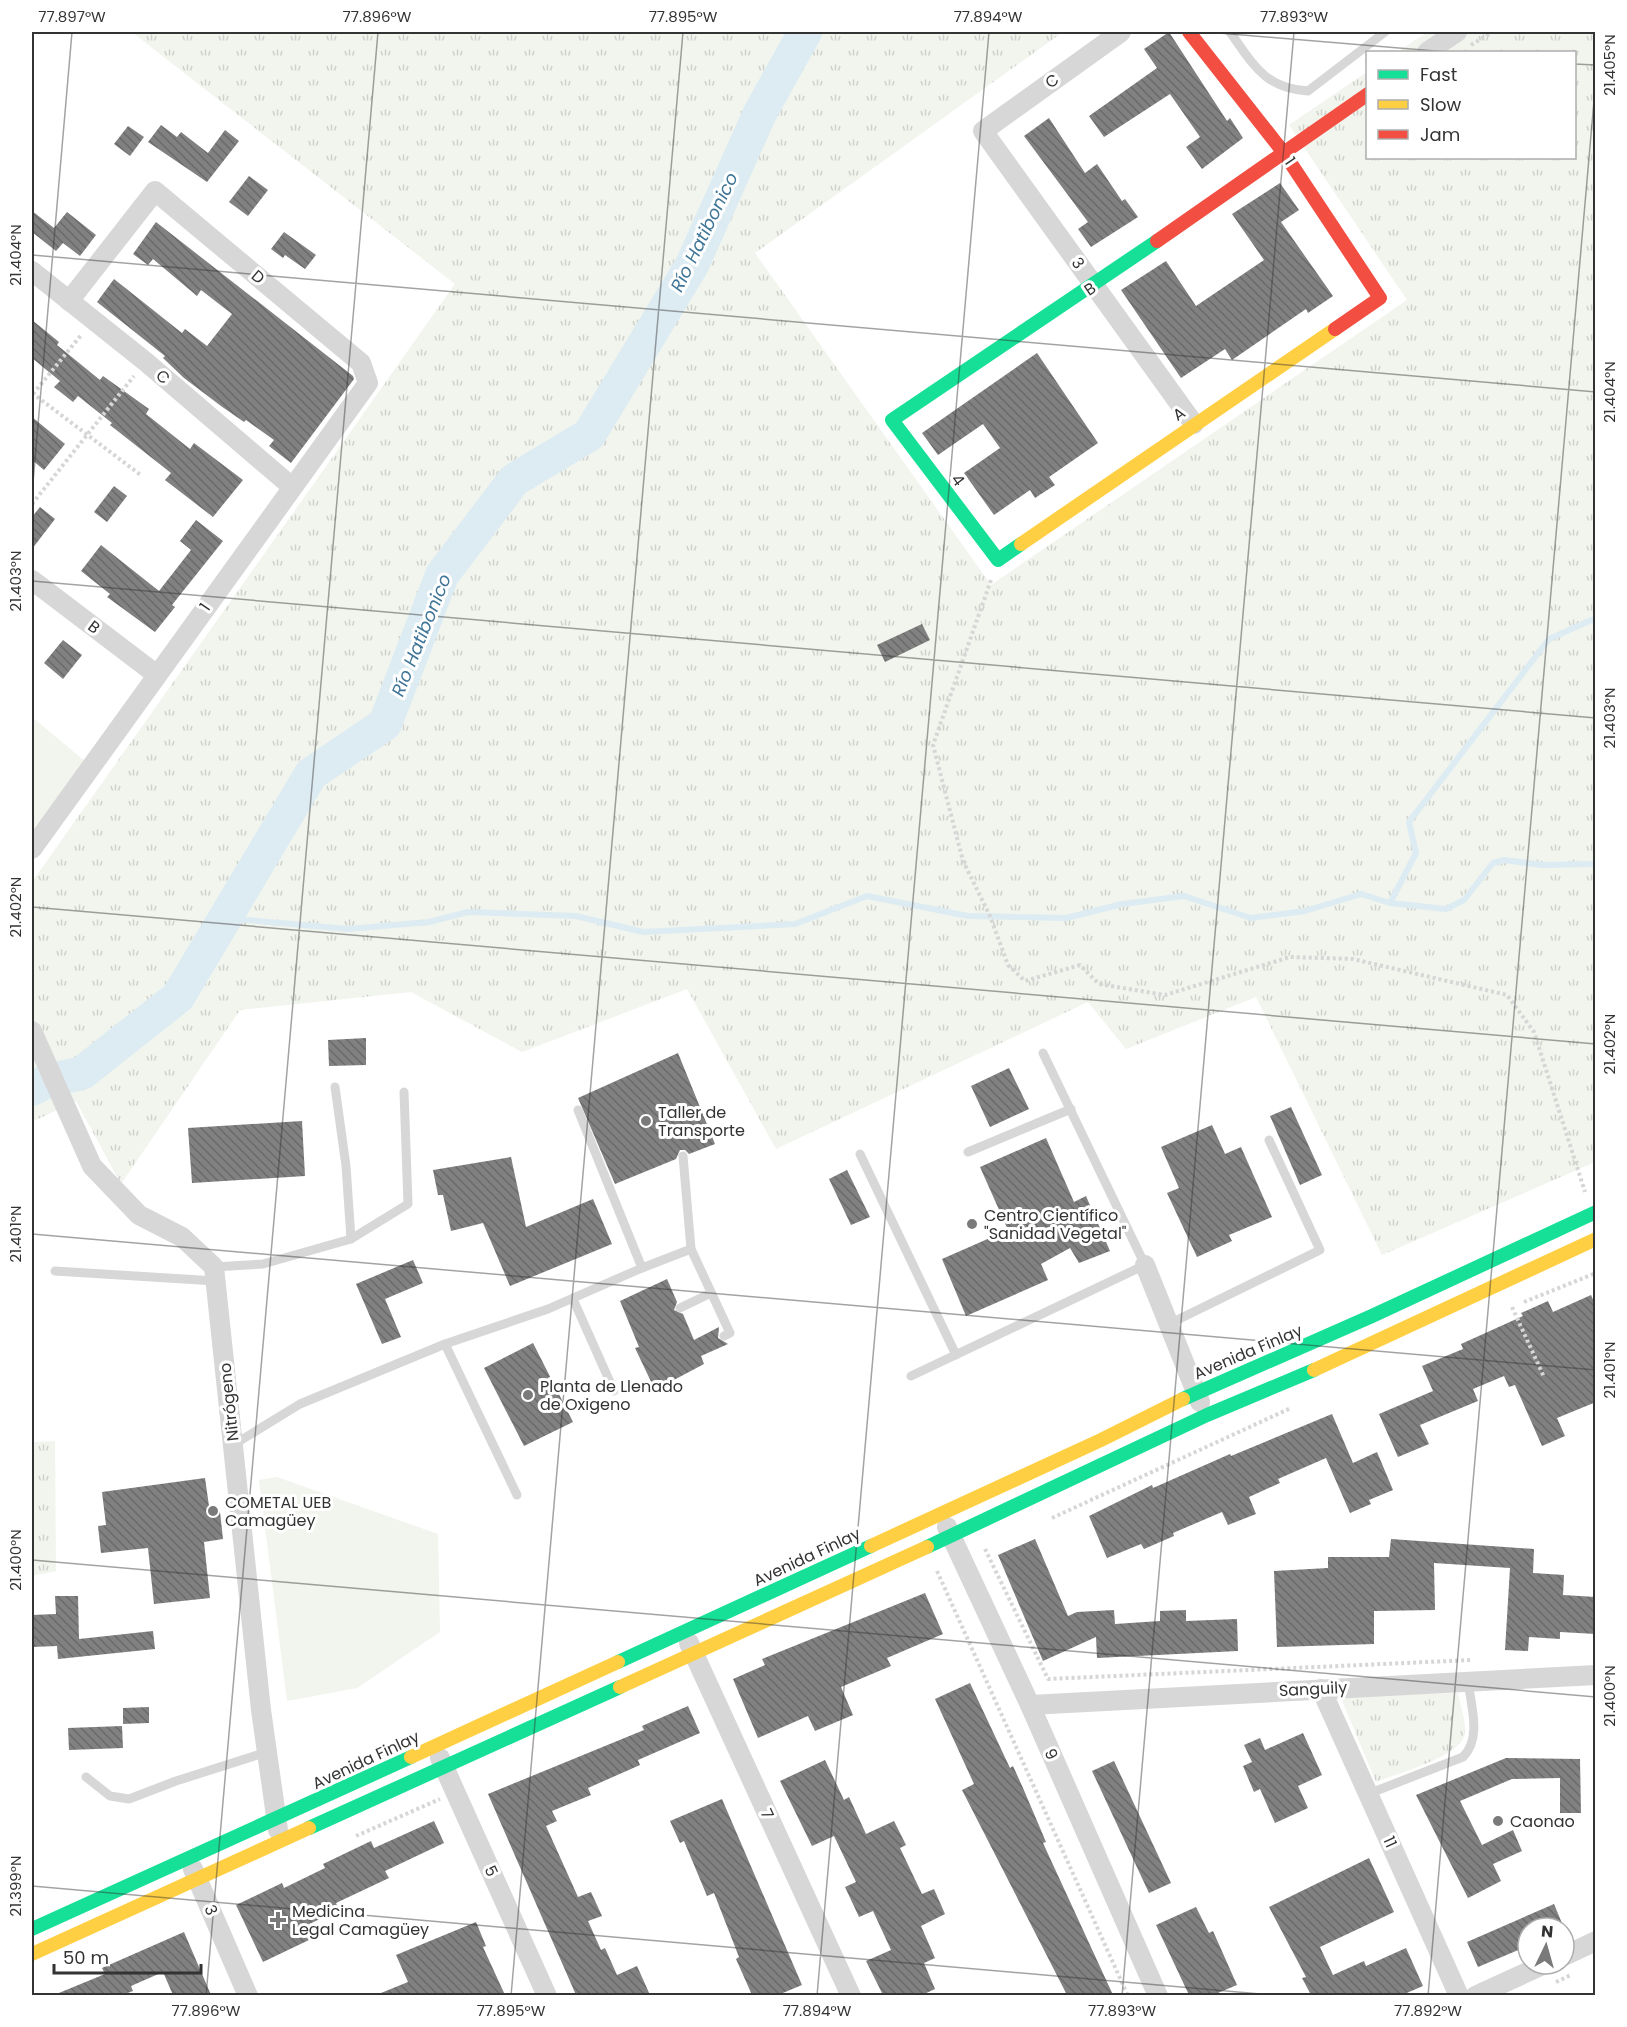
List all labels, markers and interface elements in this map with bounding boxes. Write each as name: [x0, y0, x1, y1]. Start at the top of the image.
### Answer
text: 77.897°W: [38, 6, 106, 27]
text: 77.896°W: [343, 6, 412, 27]
text: 77.895°W: [649, 6, 718, 27]
text: 77.894°W: [954, 6, 1023, 27]
text: 77.893°W: [1260, 6, 1328, 27]
text: 21.405°N: [1599, 34, 1620, 96]
legend: [1366, 51, 1576, 159]
text: Fast: [1420, 62, 1457, 87]
street label: C: [1040, 68, 1064, 94]
text: Slow: [1420, 92, 1462, 117]
text: Jam: [1420, 122, 1460, 147]
street label: 1: [1279, 152, 1301, 170]
water label: Río Hatibonico: [664, 168, 744, 296]
text: 21.404°N: [5, 224, 26, 286]
street label: 3: [1066, 252, 1090, 274]
street label: D: [246, 265, 270, 289]
street label: B: [1080, 277, 1101, 301]
text: 21.404°N: [1599, 361, 1620, 423]
street label: C: [151, 364, 175, 390]
street label: A: [1168, 401, 1190, 427]
street label: 4: [946, 469, 970, 491]
text: 21.403°N: [5, 551, 26, 611]
water label: Río Hatibonico: [385, 570, 457, 700]
street label: 1: [194, 598, 216, 616]
street label: B: [83, 615, 105, 639]
text: 21.403°N: [1599, 688, 1620, 748]
text: 21.402°N: [5, 877, 26, 937]
text: 21.402°N: [1599, 1014, 1620, 1074]
place label: Taller de Transporte: [658, 1101, 745, 1142]
marker: Taller de Transporte: [639, 1114, 653, 1128]
place label: Centro Científico "Sanidad Vegetal": [984, 1204, 1127, 1245]
text: 21.401°N: [5, 1206, 26, 1262]
marker: Centro Científico "Sanidad Vegetal": [965, 1217, 979, 1231]
street label: Avenida Finlay: [1190, 1319, 1306, 1385]
text: 21.401°N: [1599, 1342, 1620, 1398]
street label: Nitrógeno: [213, 1362, 245, 1442]
place label: Planta de Llenado de Oxigeno: [540, 1375, 683, 1416]
marker: Planta de Llenado de Oxigeno: [521, 1388, 535, 1402]
place label: COMETAL UEB Camagüey: [225, 1491, 332, 1532]
marker: COMETAL UEB Camagüey: [206, 1504, 220, 1518]
street label: Avenida Finlay: [750, 1522, 864, 1592]
text: 21.400°N: [5, 1529, 26, 1591]
text: 21.400°N: [1599, 1665, 1620, 1727]
street label: Sanguily: [1278, 1676, 1348, 1702]
street label: Avenida Finlay: [309, 1725, 423, 1795]
street label: 9: [1038, 1745, 1064, 1763]
street label: 7: [755, 1805, 779, 1823]
place label: Caonao: [1510, 1810, 1575, 1833]
marker: Caonao: [1491, 1814, 1505, 1828]
street label: 11: [1377, 1833, 1403, 1851]
text: 21.399°N: [5, 1855, 26, 1917]
street label: 5: [478, 1862, 504, 1880]
place label: Medicina Legal Camagüey: [292, 1900, 429, 1941]
street label: 3: [199, 1901, 223, 1919]
marker: Medicina Legal Camagüey: [269, 1911, 287, 1929]
north arrow: [1516, 1916, 1576, 1976]
text: N: [1540, 1920, 1554, 1944]
scale bar: [54, 1937, 201, 1975]
text: 50 m: [63, 1945, 109, 1970]
text: 77.896°W: [172, 2000, 241, 2021]
text: 77.895°W: [477, 2000, 546, 2021]
text: 77.894°W: [783, 2000, 852, 2021]
text: 77.893°W: [1088, 2000, 1156, 2021]
text: 77.892°W: [1394, 2000, 1462, 2021]

